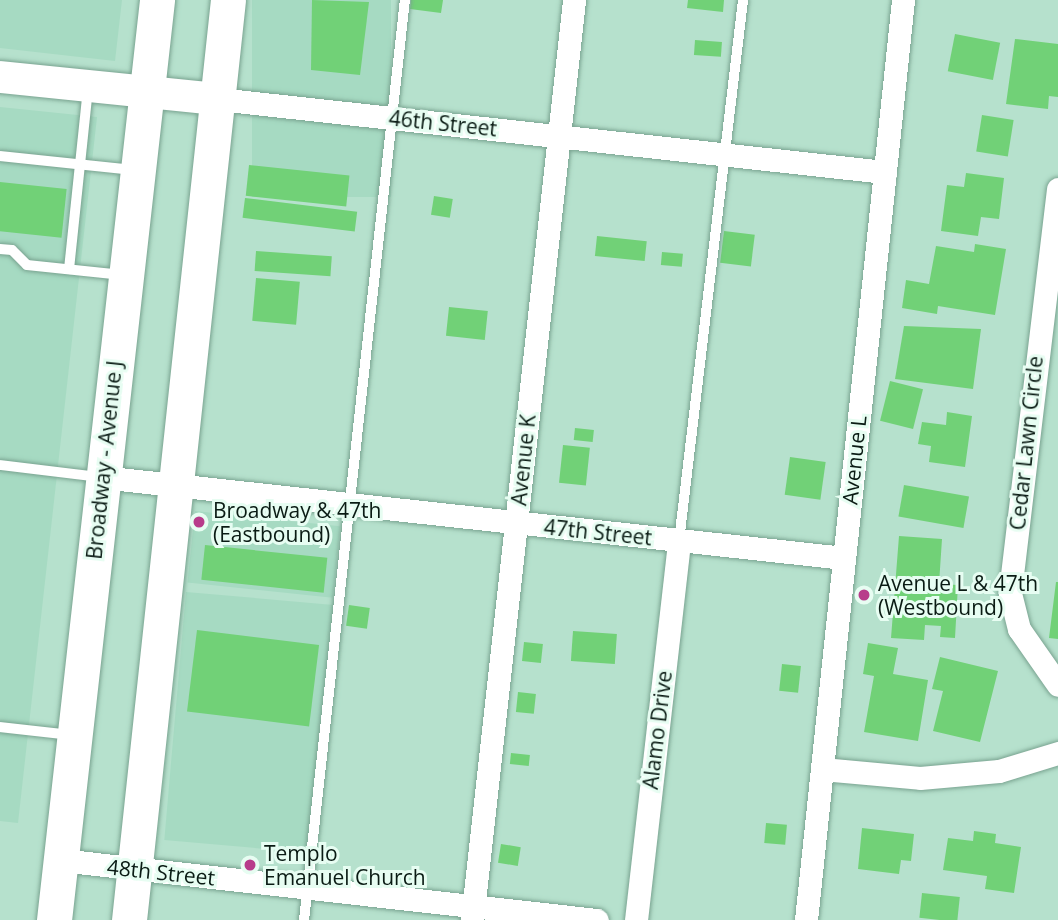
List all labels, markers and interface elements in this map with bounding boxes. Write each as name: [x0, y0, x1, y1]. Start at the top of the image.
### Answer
street label: 46th Street: [388, 105, 498, 141]
street label: Cedar Lawn Circle: [1004, 355, 1048, 531]
street label: Broadway - Avenue J: [81, 359, 127, 561]
street label: Avenue K: [506, 413, 540, 507]
street label: Avenue L: [837, 414, 871, 506]
place label: Broadway & 47th (Eastbound): [213, 497, 381, 547]
marker: Broadway & 47th (Eastbound): [191, 514, 207, 530]
street label: 47th Street: [543, 514, 653, 550]
place label: Avenue L & 47th (Westbound): [878, 570, 1038, 620]
marker: Avenue L & 47th (Westbound): [856, 587, 872, 603]
street label: Alamo Drive: [637, 669, 677, 791]
place label: Templo Emanuel Church: [264, 840, 426, 890]
street label: 48th Street: [106, 854, 216, 890]
marker: Templo Emanuel Church: [242, 857, 258, 873]

